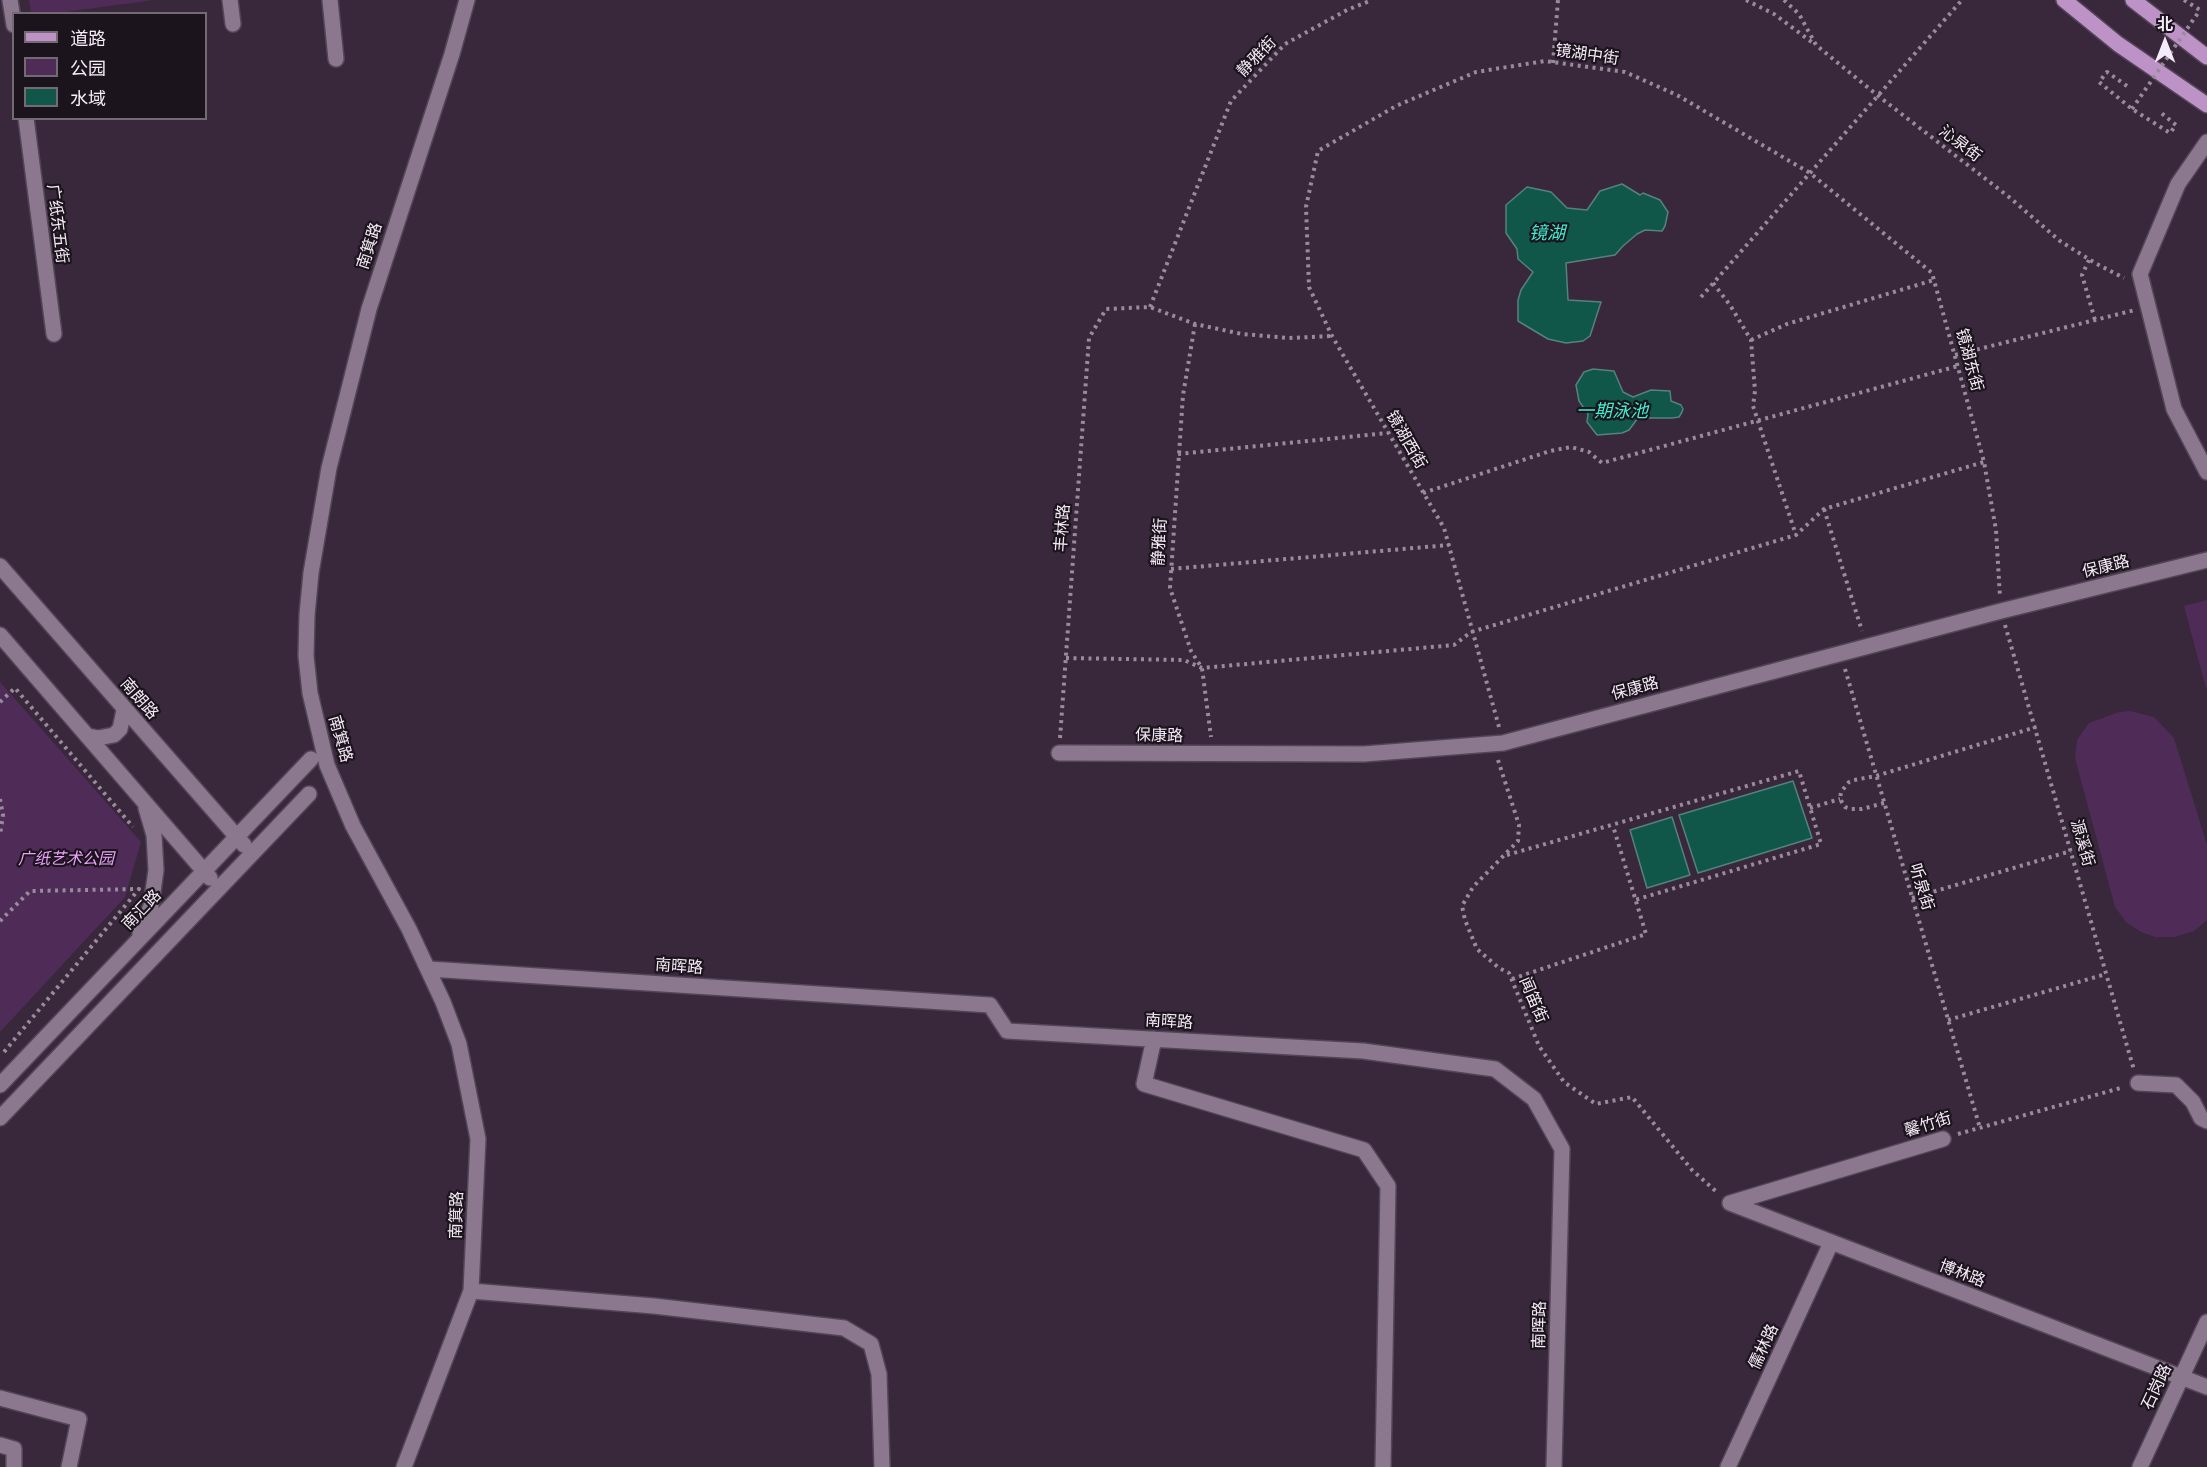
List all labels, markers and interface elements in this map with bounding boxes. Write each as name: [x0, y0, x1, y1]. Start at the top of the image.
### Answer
legend: [12, 12, 207, 120]
north arrow: [2135, 12, 2195, 72]
text: 北: [2157, 14, 2173, 34]
text: 道路: [70, 27, 106, 50]
street label: 静雅街: [1233, 33, 1281, 81]
street label: 镜湖中街: [1554, 41, 1620, 69]
text: 公园: [70, 57, 106, 80]
text: 水域: [70, 87, 106, 110]
street label: 沁泉街: [1935, 122, 1985, 166]
street label: 广纸东五街: [43, 183, 71, 265]
street label: 南箕路: [353, 220, 387, 272]
water label: 镜湖: [1529, 223, 1565, 245]
street label: 镜湖东街: [1951, 327, 1987, 393]
water label: 一期泳池: [1576, 401, 1648, 423]
street label: 镜湖西街: [1382, 407, 1430, 473]
street label: 丰林路: [1052, 503, 1074, 553]
street label: 静雅街: [1149, 518, 1171, 566]
street label: 保康路: [2080, 552, 2132, 582]
street label: 保康路: [1609, 674, 1661, 704]
street label: 南朗路: [116, 675, 162, 723]
street label: 南箕路: [324, 713, 356, 765]
street label: 保康路: [1135, 726, 1183, 746]
street label: 源溪街: [2066, 817, 2098, 869]
park label: 广纸艺术公园: [18, 849, 114, 869]
street label: 听泉街: [1905, 861, 1937, 913]
street label: 南汇路: [118, 886, 166, 934]
street label: 南晖路: [654, 956, 704, 978]
street label: 闻笛街: [1515, 974, 1551, 1026]
street label: 南晖路: [1145, 1011, 1193, 1033]
street label: 馨竹街: [1902, 1109, 1954, 1141]
street label: 南箕路: [447, 1191, 467, 1239]
street label: 博林路: [1936, 1256, 1988, 1292]
street label: 南晖路: [1530, 1301, 1550, 1349]
street label: 儒林路: [1745, 1321, 1783, 1373]
street label: 石岗路: [2138, 1361, 2176, 1413]

